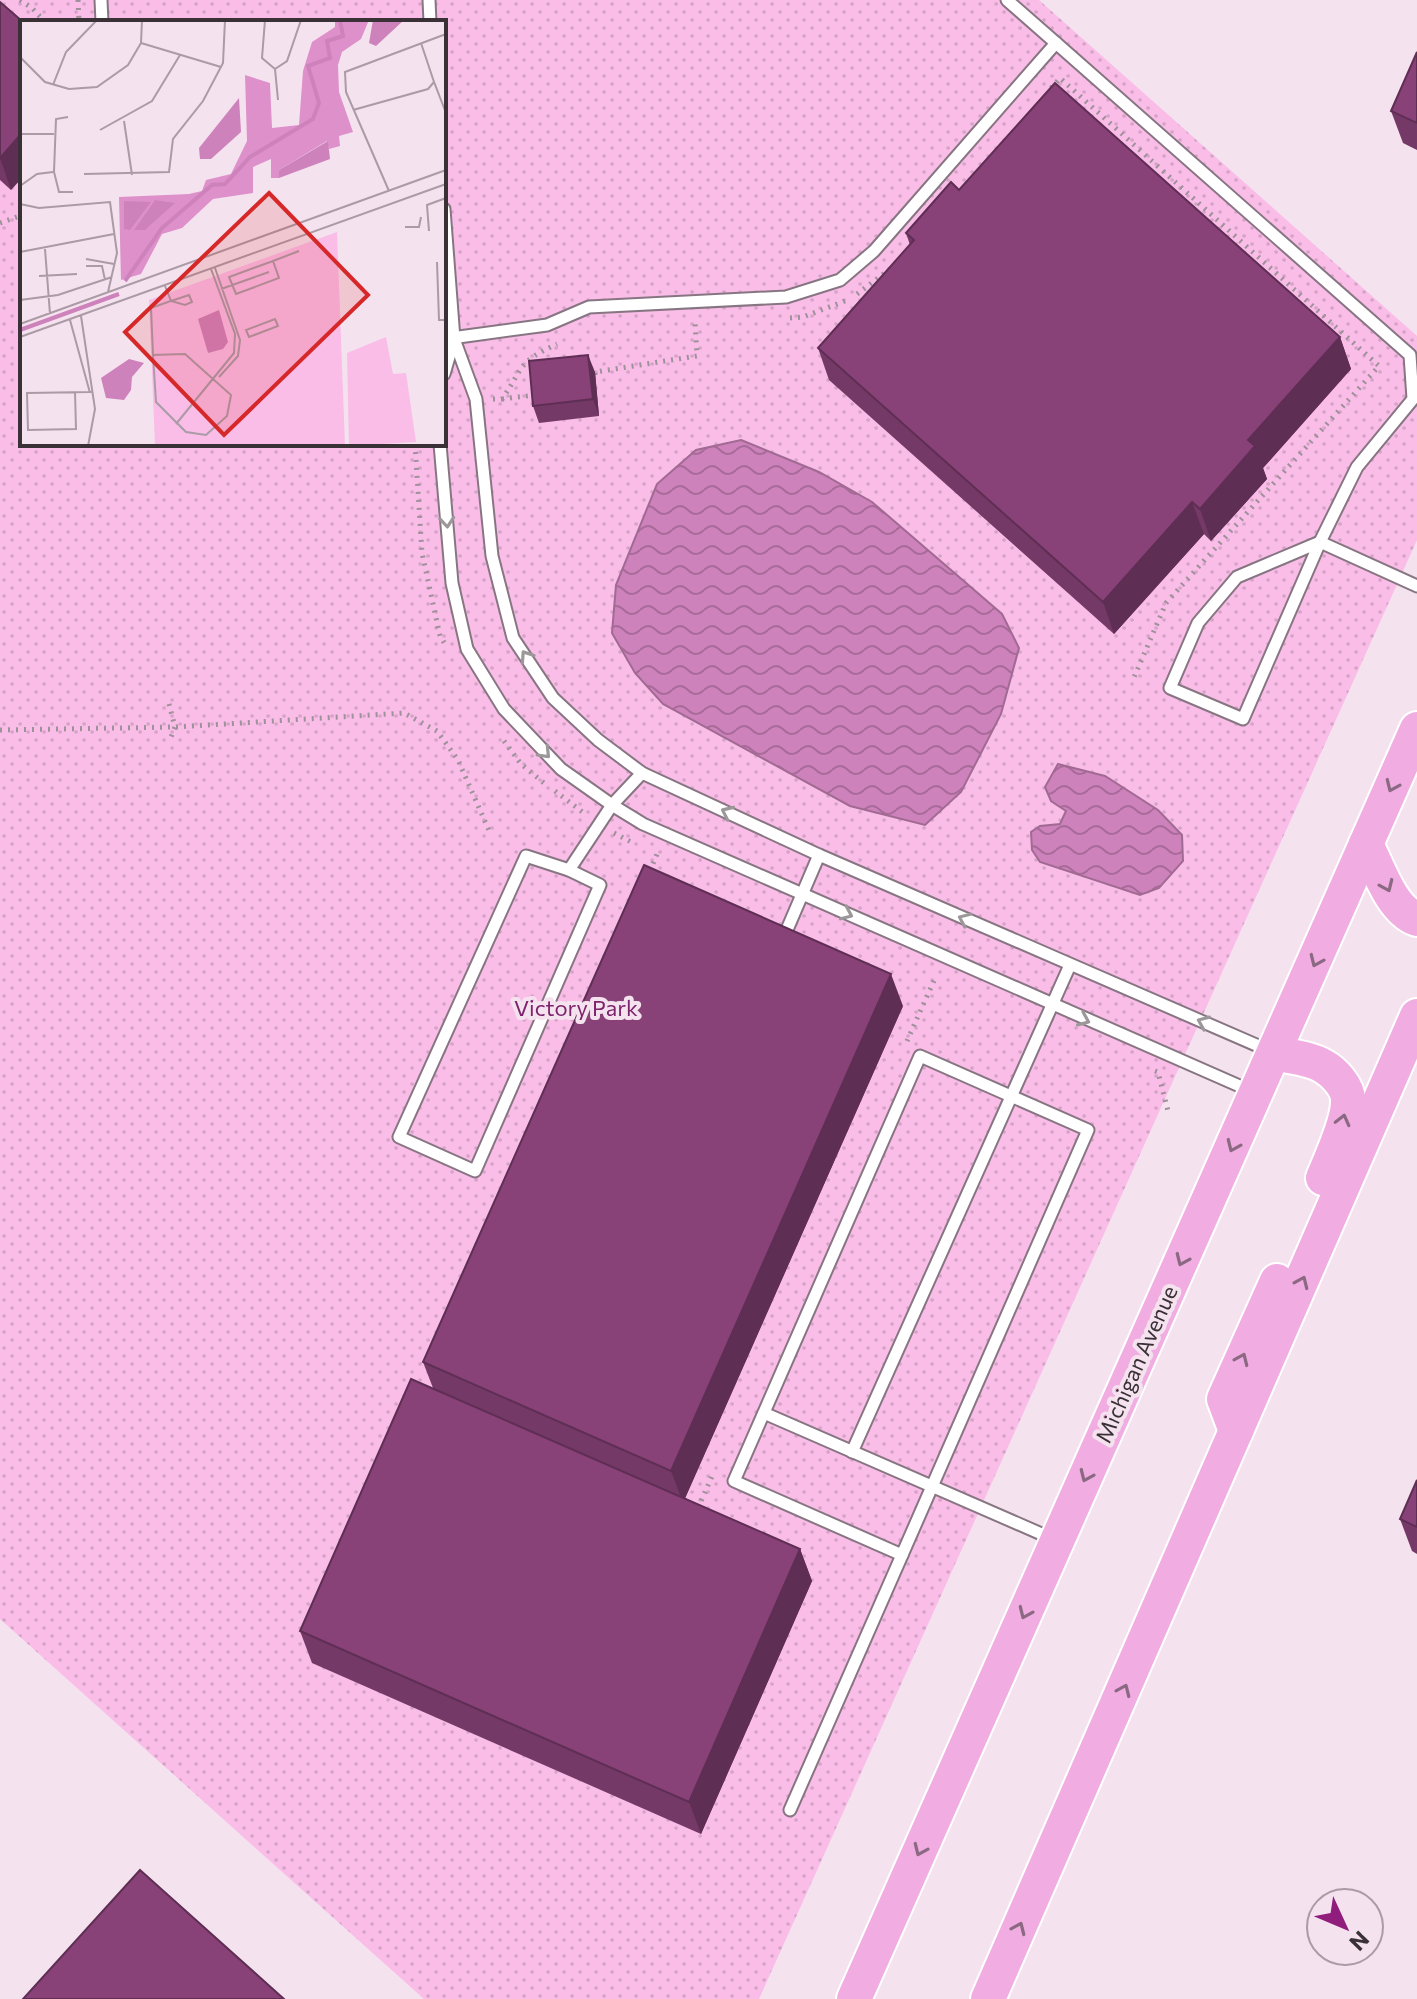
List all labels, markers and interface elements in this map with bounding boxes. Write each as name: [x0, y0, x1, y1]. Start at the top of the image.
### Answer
inset map: [20, 20, 446, 446]
one-way arrow: [438, 516, 455, 529]
one-way arrow: [520, 651, 535, 665]
one-way arrow: [536, 744, 551, 758]
one-way arrow: [1385, 778, 1401, 792]
one-way arrow: [721, 806, 735, 822]
one-way arrow: [1377, 877, 1393, 892]
one-way arrow: [839, 904, 853, 920]
one-way arrow: [958, 912, 972, 928]
one-way arrow: [1309, 953, 1325, 967]
park label: Victory Park: [514, 994, 638, 1021]
one-way arrow: [1076, 1010, 1090, 1026]
one-way arrow: [1197, 1016, 1211, 1032]
one-way arrow: [1334, 1113, 1351, 1127]
one-way arrow: [1227, 1138, 1243, 1153]
one-way arrow: [1176, 1252, 1192, 1266]
one-way arrow: [1292, 1275, 1308, 1290]
street label: Michigan Avenue: [1089, 1281, 1183, 1447]
one-way arrow: [1232, 1352, 1248, 1367]
one-way arrow: [1080, 1468, 1096, 1483]
one-way arrow: [1019, 1604, 1035, 1619]
one-way arrow: [1114, 1683, 1130, 1698]
one-way arrow: [913, 1842, 929, 1856]
north arrow: [1305, 1887, 1385, 1967]
one-way arrow: [1009, 1921, 1025, 1936]
text: N: [1344, 1926, 1375, 1957]

